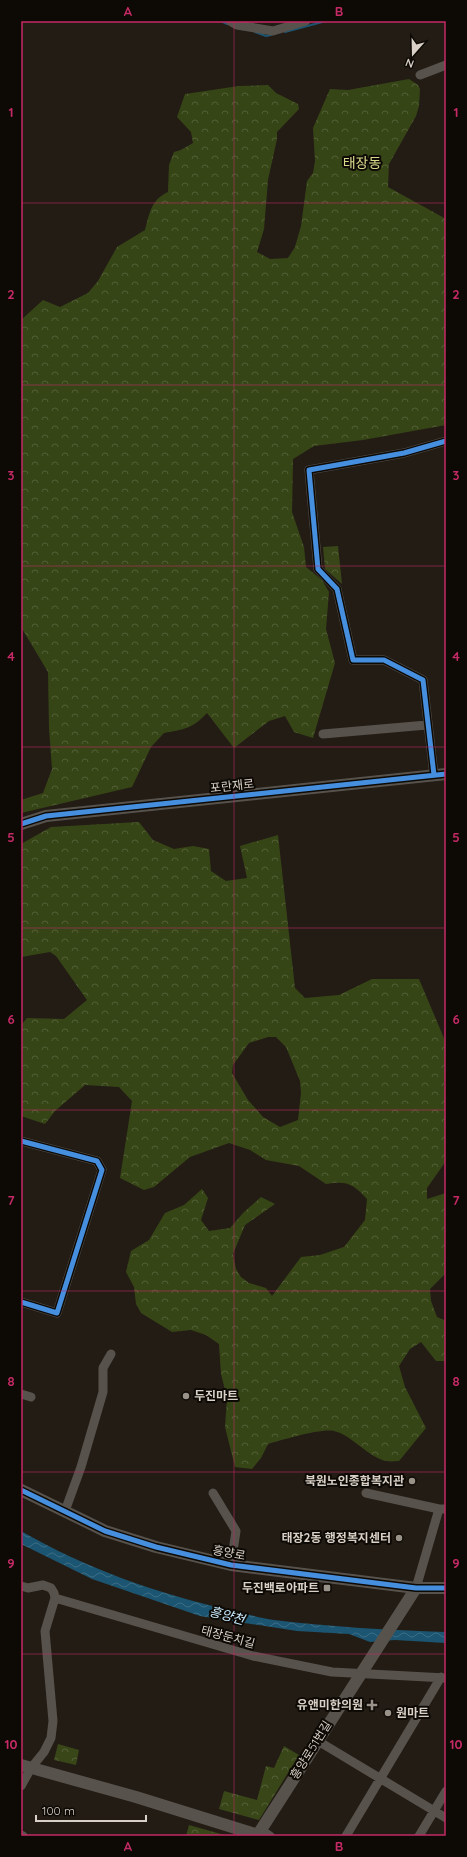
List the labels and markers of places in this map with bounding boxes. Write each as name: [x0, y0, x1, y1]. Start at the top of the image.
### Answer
place label: 두진마트: [194, 1388, 238, 1403]
marker: 두진마트: [181, 1391, 191, 1401]
place label: 북원노인종합복지관: [305, 1473, 404, 1488]
marker: 북원노인종합복지관: [407, 1476, 417, 1486]
place label: 태장2동 행정복지센터: [281, 1530, 391, 1545]
marker: 태장2동 행정복지센터: [394, 1533, 404, 1543]
place label: 두진백로아파트: [242, 1580, 319, 1595]
marker: 두진백로아파트: [322, 1583, 332, 1593]
place label: 유앤미한의원: [297, 1697, 363, 1712]
marker: 유앤미한의원: [366, 1699, 378, 1711]
place label: 원마트: [396, 1705, 429, 1720]
marker: 원마트: [383, 1708, 393, 1718]

